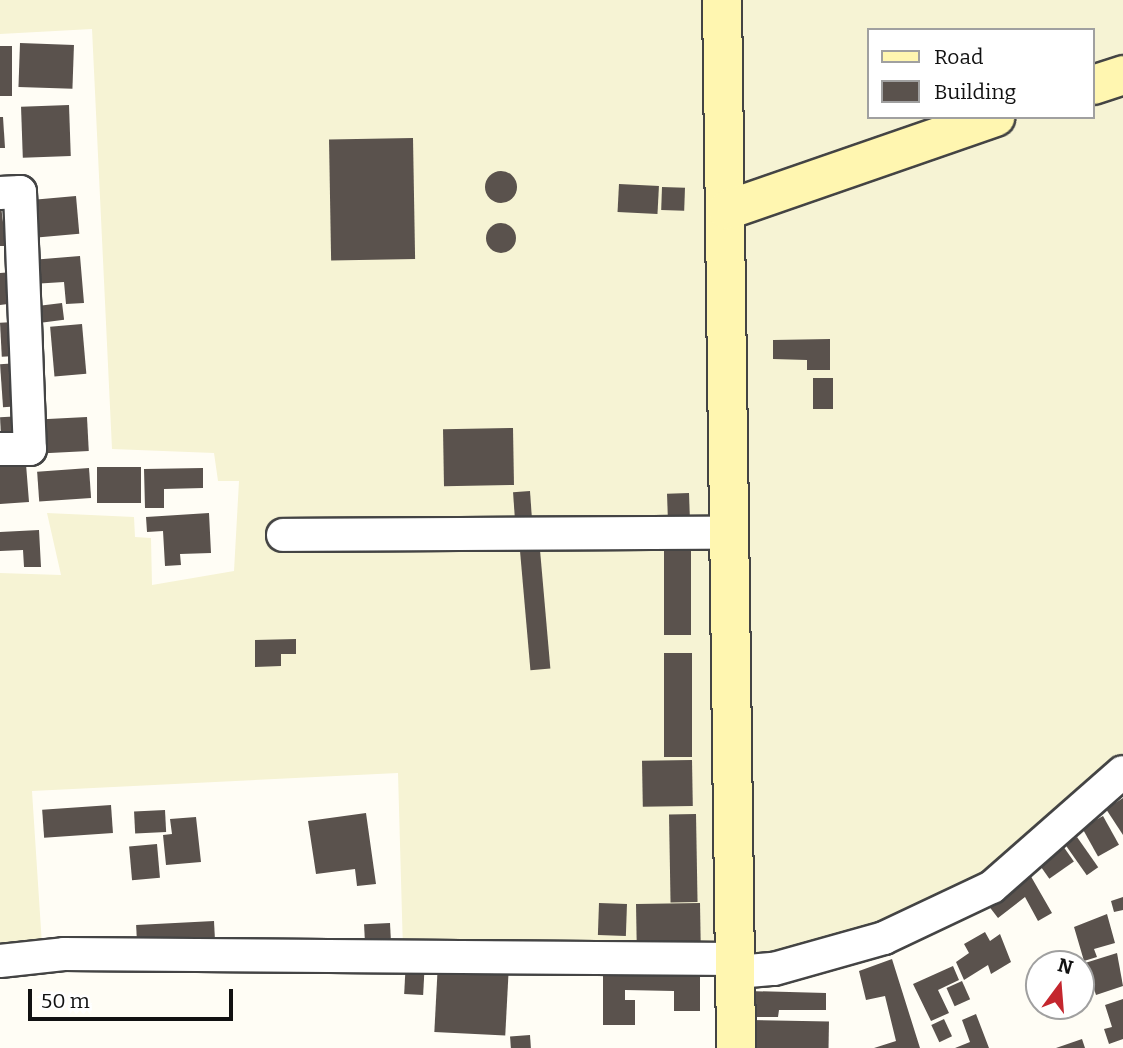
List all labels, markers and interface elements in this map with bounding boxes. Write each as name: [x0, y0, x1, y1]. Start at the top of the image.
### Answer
legend: [867, 28, 1095, 119]
text: Road: [934, 44, 983, 70]
text: Building: [934, 79, 1016, 105]
north arrow: [1025, 950, 1095, 1020]
text: N: [1055, 953, 1076, 979]
scale bar: [32, 974, 236, 1018]
text: 50 m: [41, 988, 90, 1014]

